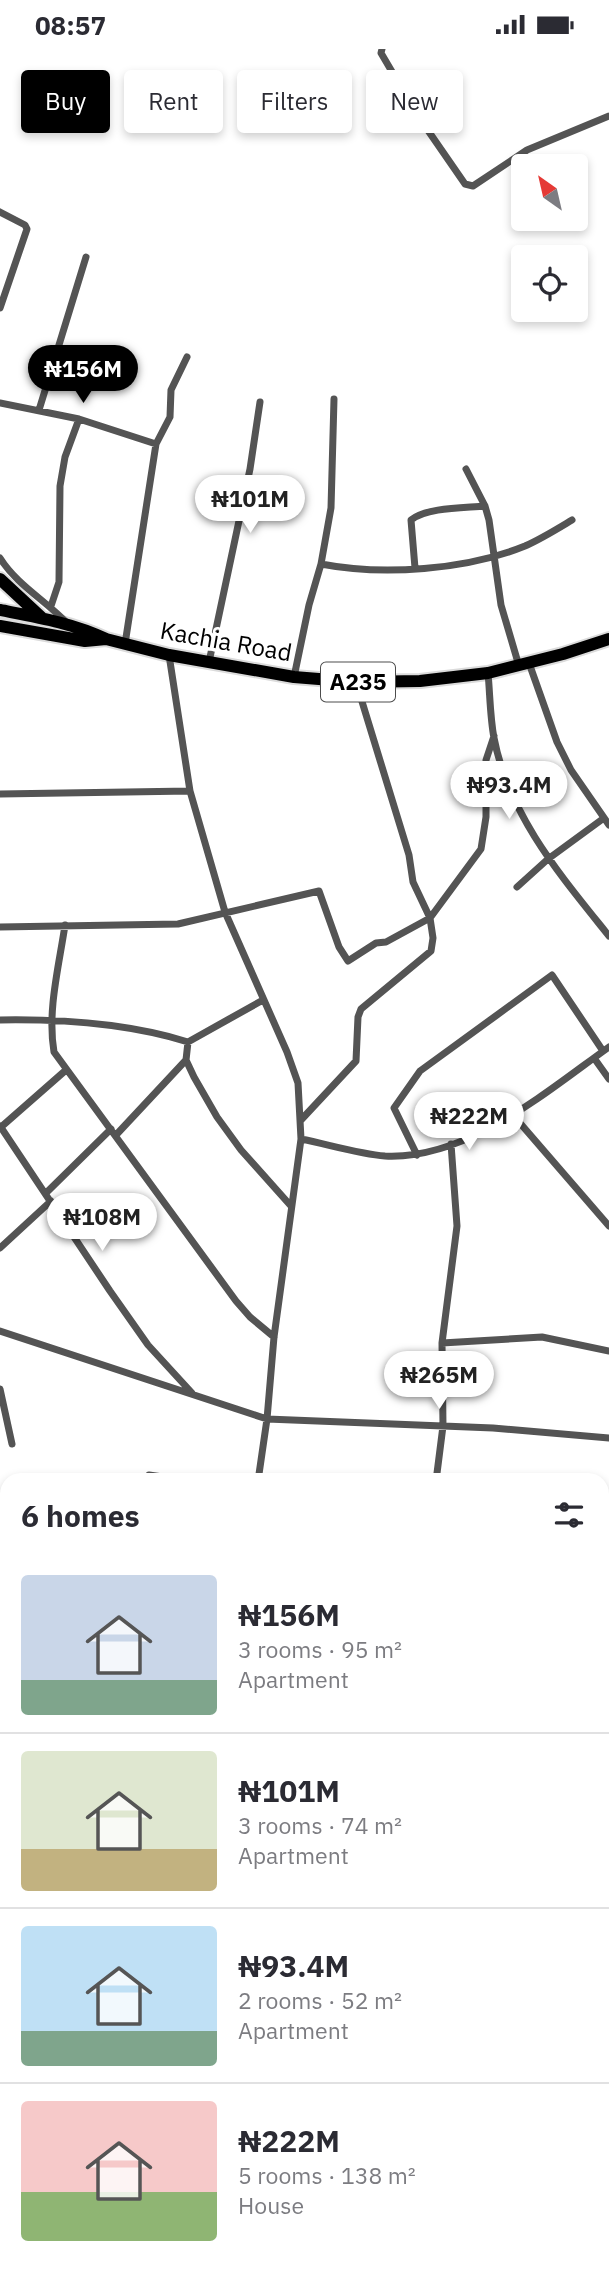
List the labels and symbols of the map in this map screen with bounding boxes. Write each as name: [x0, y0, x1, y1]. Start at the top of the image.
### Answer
north arrow: [511, 154, 588, 231]
pin: ₦156M: [34, 345, 132, 405]
pin: ₦101M: [201, 475, 299, 535]
street label: Kachia Road: [158, 614, 294, 668]
road number: A235: [321, 663, 395, 701]
pin: ₦93.4M: [452, 761, 566, 821]
pin: ₦222M: [420, 1093, 518, 1152]
pin: ₦108M: [53, 1193, 151, 1253]
pin: ₦265M: [390, 1351, 488, 1411]

